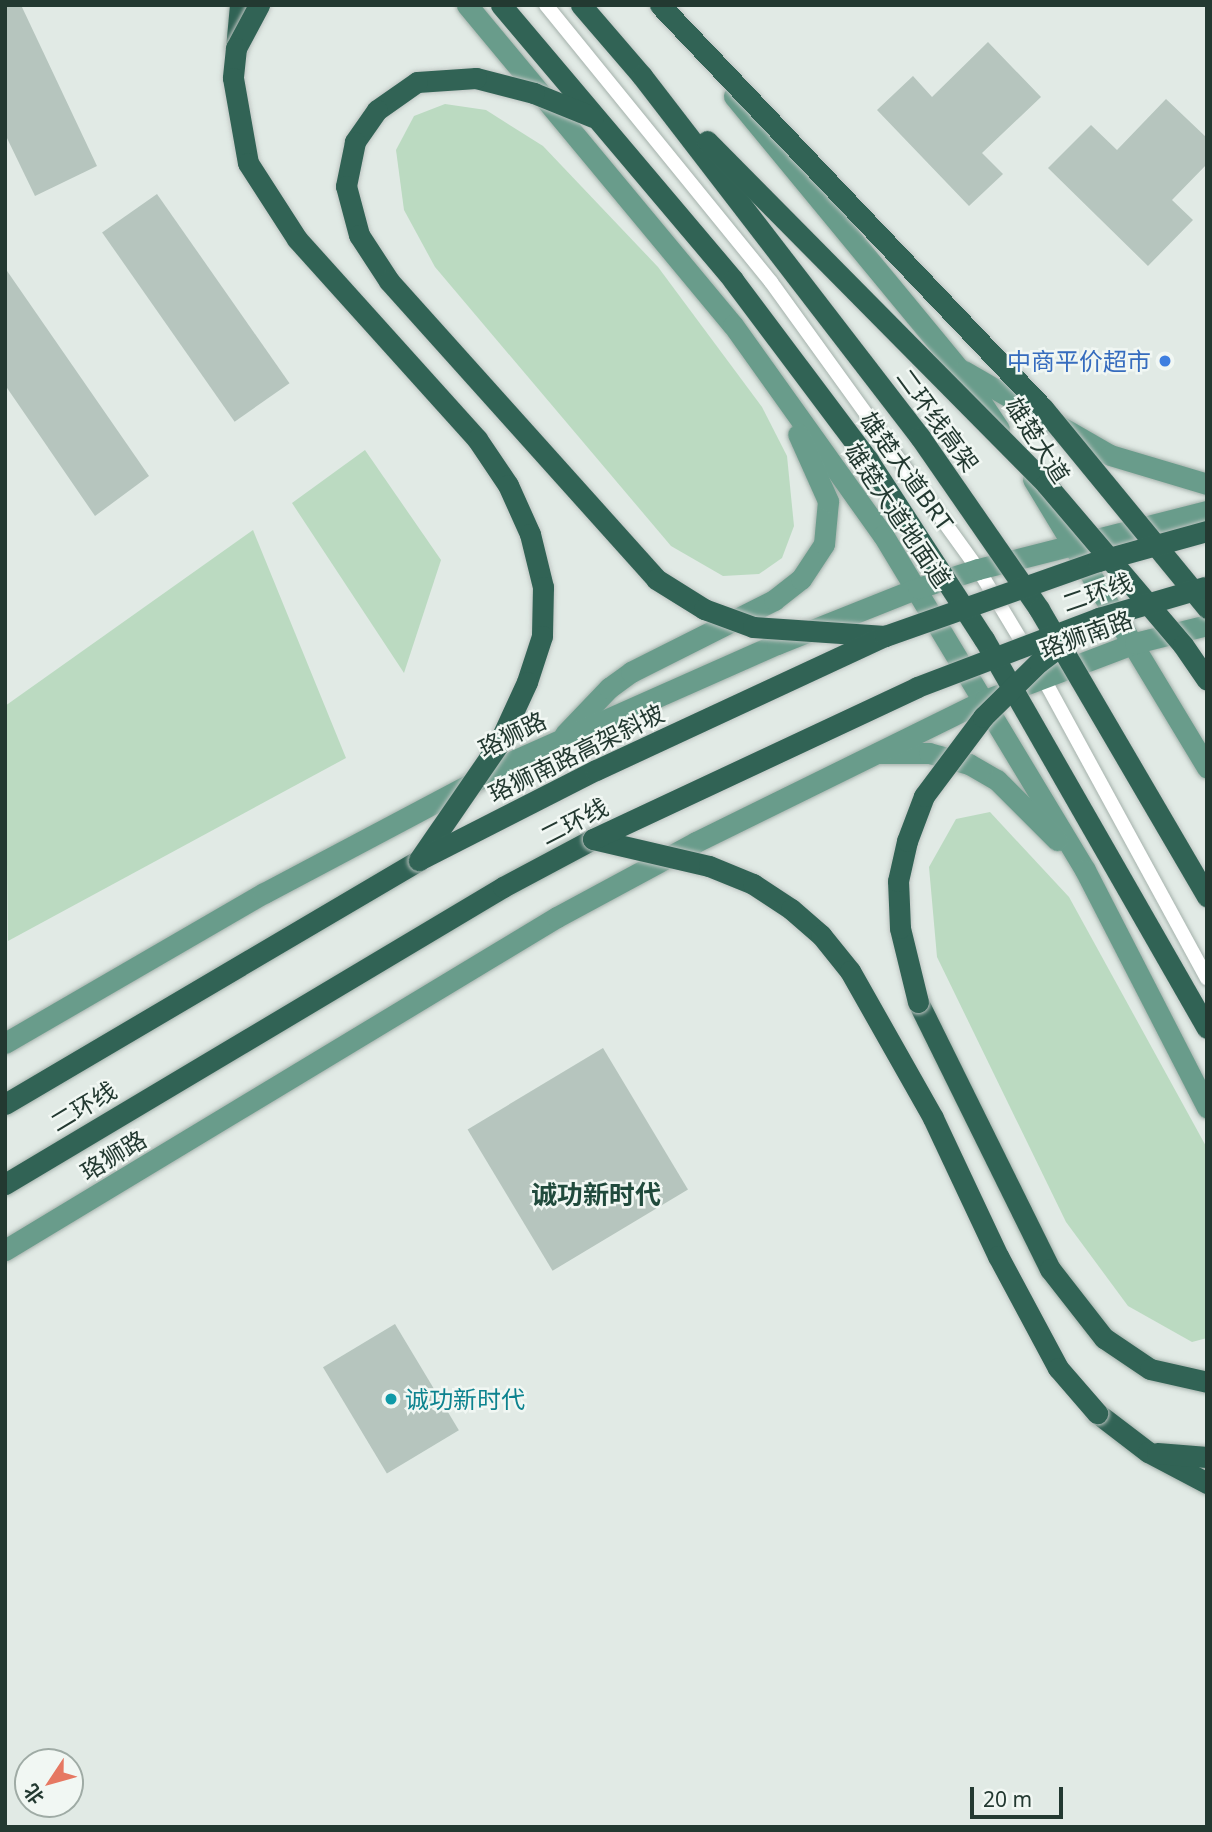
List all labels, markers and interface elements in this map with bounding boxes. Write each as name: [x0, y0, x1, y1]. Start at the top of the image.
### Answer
place label: 中商平价超市: [1007, 347, 1151, 375]
marker: 中商平价超市: [1157, 353, 1173, 369]
street label: 二环线高架: [891, 363, 985, 477]
street label: 雄楚大道: [1000, 392, 1076, 488]
street label: 雄楚大道BRT: [854, 406, 960, 536]
street label: 雄楚大道地面道: [839, 437, 957, 593]
street label: 二环线: [1058, 567, 1136, 617]
street label: 珞狮南路: [1036, 604, 1136, 664]
street label: 珞狮南路高架斜坡: [483, 698, 669, 808]
street label: 珞狮路: [473, 705, 551, 763]
street label: 二环线: [535, 792, 613, 850]
street label: 二环线: [45, 1075, 121, 1137]
street label: 珞狮路: [75, 1124, 151, 1186]
district label: 诚功新时代: [531, 1179, 661, 1211]
place label: 诚功新时代: [405, 1385, 525, 1413]
marker: 诚功新时代: [383, 1391, 399, 1407]
north arrow: [14, 1748, 84, 1818]
scale bar: [974, 1772, 1067, 1816]
text: 北: [18, 1779, 50, 1810]
text: 20 m: [983, 1785, 1032, 1813]

